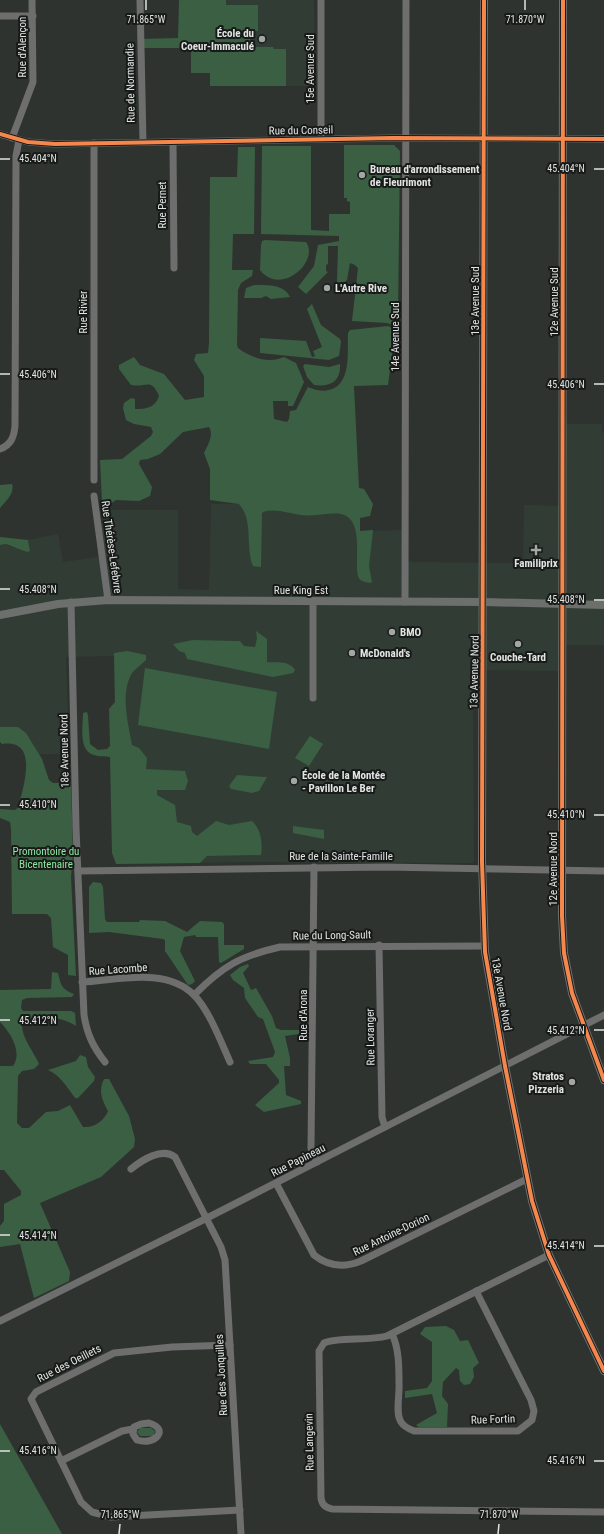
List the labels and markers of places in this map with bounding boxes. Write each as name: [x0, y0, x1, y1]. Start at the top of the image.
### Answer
place label: École du Coeur-Immaculé: [181, 27, 254, 53]
marker: École du Coeur-Immaculé: [257, 34, 267, 44]
place label: Bureau d'arrondissement de Fleurimont: [370, 163, 480, 189]
marker: Bureau d'arrondissement de Fleurimont: [357, 170, 367, 180]
place label: L'Autre Rive: [335, 282, 387, 295]
marker: L'Autre Rive: [322, 283, 332, 293]
marker: Familiprix: [531, 545, 541, 555]
place label: Familiprix: [514, 557, 558, 570]
place label: BMO: [400, 626, 422, 639]
marker: BMO: [387, 627, 397, 637]
marker: Couche-Tard: [513, 639, 523, 649]
place label: McDonald's: [360, 647, 410, 660]
marker: McDonald's: [347, 648, 357, 658]
place label: Couche-Tard: [490, 651, 546, 664]
place label: École de la Montée - Pavillon Le Ber: [302, 769, 385, 795]
marker: École de la Montée - Pavillon Le Ber: [289, 776, 299, 786]
place label: Stratos Pizzeria: [528, 1070, 564, 1096]
marker: Stratos Pizzeria: [567, 1077, 577, 1087]

